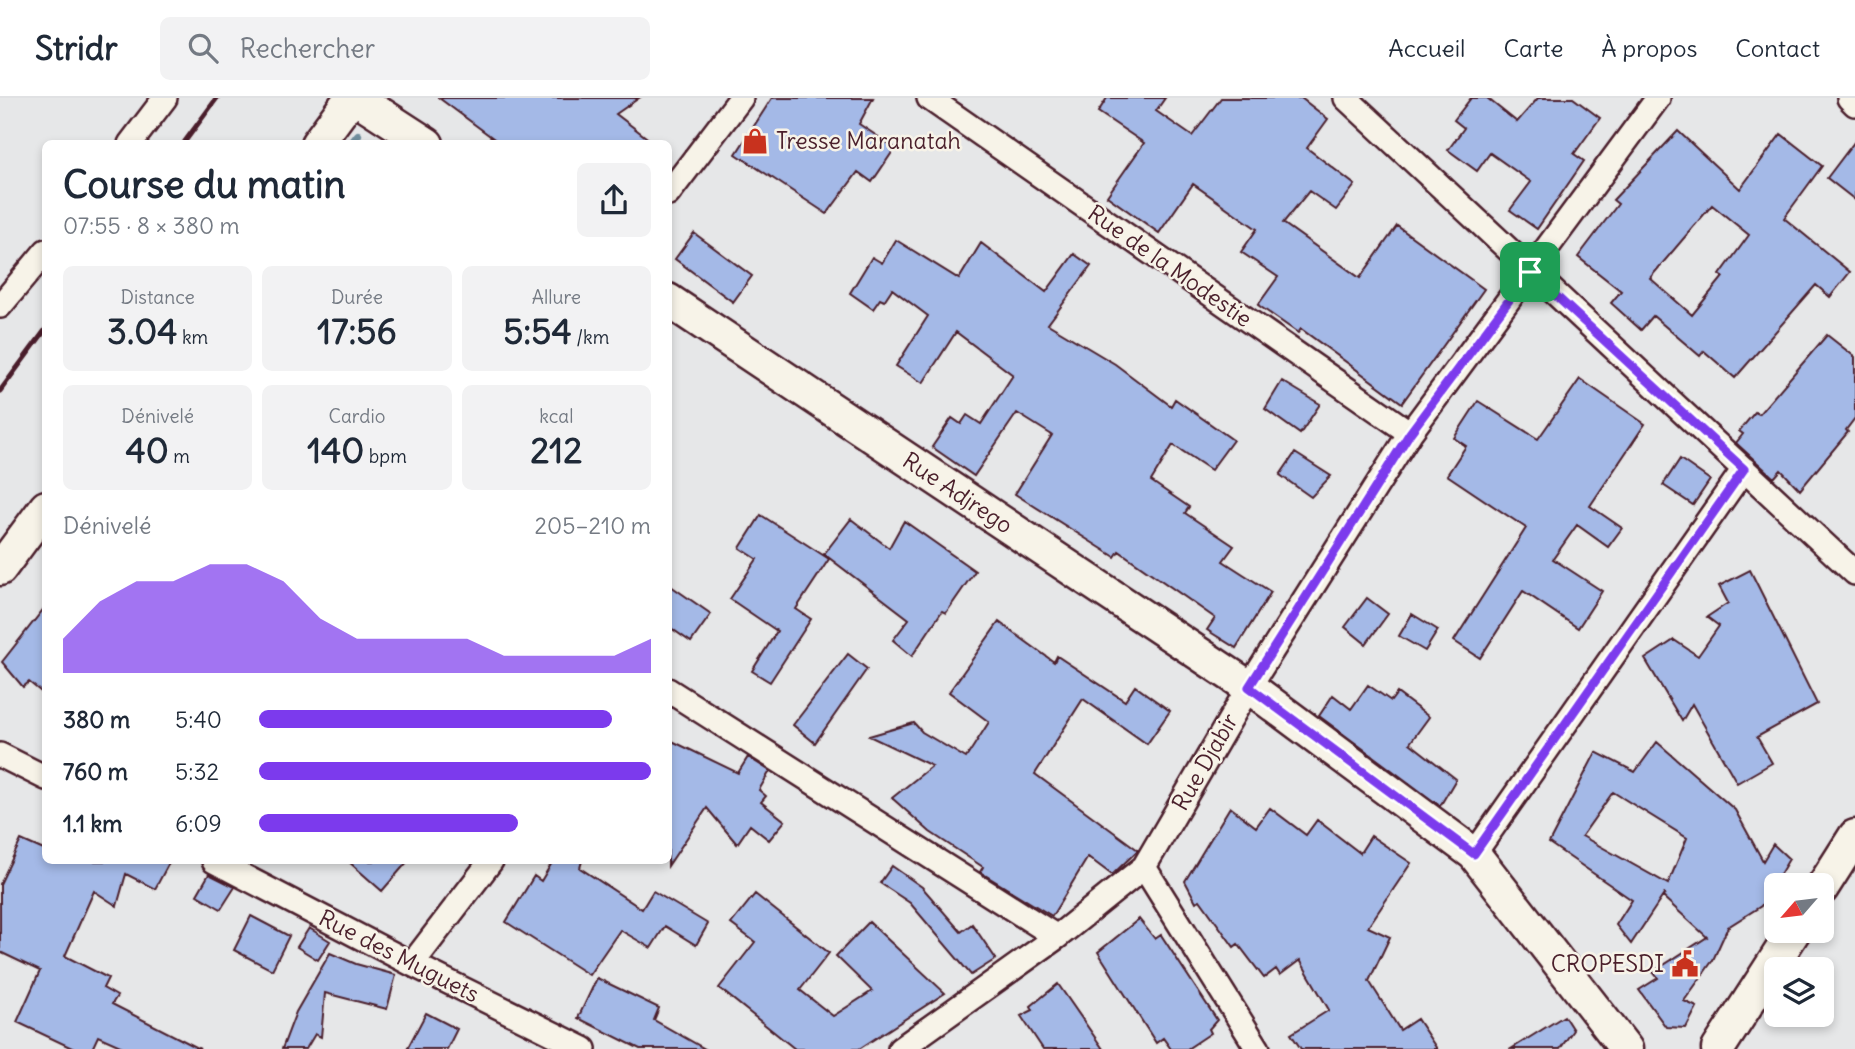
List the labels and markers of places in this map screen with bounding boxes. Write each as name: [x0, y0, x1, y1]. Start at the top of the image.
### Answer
shop icon: Tresse Maranatah: [740, 126, 770, 156]
place label: Tresse Maranatah: [776, 126, 961, 155]
pin: [1500, 242, 1560, 302]
place label: CROPESDI: [1551, 949, 1664, 978]
public building icon: CROPESDI: [1670, 949, 1700, 979]

